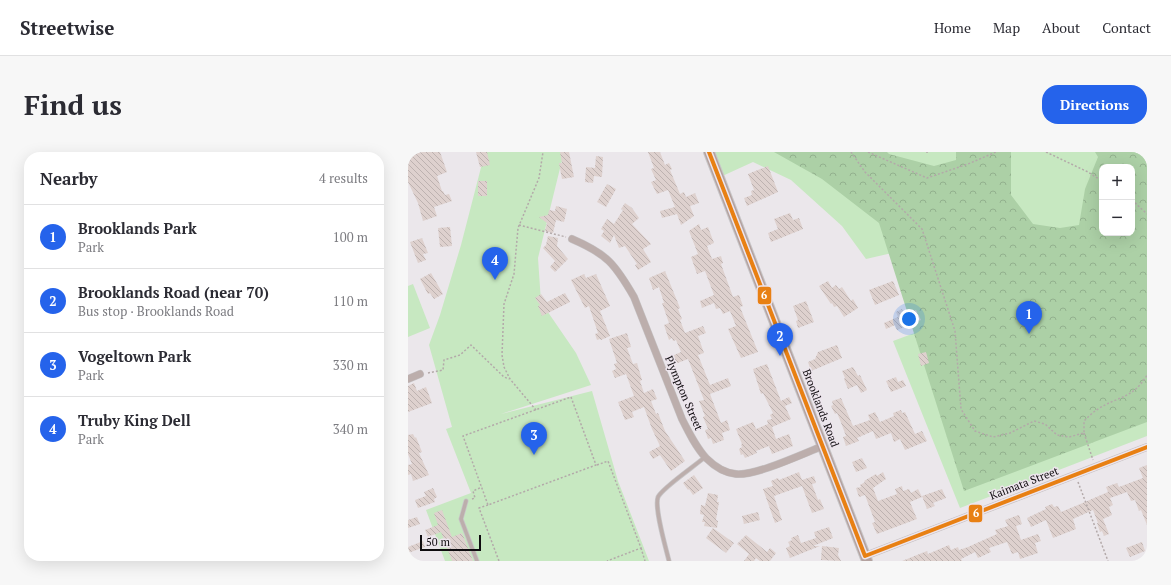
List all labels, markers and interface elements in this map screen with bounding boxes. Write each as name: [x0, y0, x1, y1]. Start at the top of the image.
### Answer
text: Streetwise: [20, 15, 114, 40]
text: Home: [934, 18, 971, 37]
text: Map: [993, 18, 1020, 37]
text: About: [1042, 18, 1080, 37]
text: Contact: [1102, 18, 1151, 37]
button: Directions: [1042, 85, 1147, 124]
text: Find us: [24, 86, 122, 123]
map controls: [1099, 164, 1135, 236]
button: +: [1099, 164, 1135, 200]
text: Nearby: [40, 167, 98, 190]
text: 4 results: [319, 169, 368, 187]
button: −: [1099, 200, 1135, 236]
text: Brooklands Park: [78, 218, 197, 238]
text: 1: [49, 228, 57, 246]
text: 100 m: [333, 228, 368, 246]
text: Park: [78, 238, 104, 256]
pin: 4: [482, 247, 508, 280]
text: Brooklands Road (near 70): [78, 282, 269, 302]
line badge: 6: [757, 286, 772, 305]
text: 6: [761, 288, 767, 302]
text: 2: [49, 292, 57, 310]
text: 110 m: [333, 292, 368, 310]
pin: 1: [1016, 301, 1042, 334]
text: Bus stop · Brooklands Road: [78, 302, 234, 320]
your location: [899, 309, 919, 329]
pin: 2: [767, 323, 793, 356]
text: Vogeltown Park: [78, 346, 191, 366]
street label: Plympton Street: [662, 354, 706, 432]
text: 3: [49, 356, 57, 374]
text: 330 m: [333, 356, 368, 374]
text: Park: [78, 366, 104, 384]
street label: Brooklands Road: [800, 367, 842, 449]
text: Truby King Dell: [78, 410, 191, 430]
text: 4: [49, 420, 57, 438]
text: 340 m: [333, 420, 368, 438]
pin: 3: [521, 422, 547, 455]
text: Park: [78, 430, 104, 448]
street label: Kaimata Street: [988, 463, 1060, 503]
line badge: 6: [968, 504, 983, 523]
text: 6: [973, 506, 979, 520]
scale bar: [420, 533, 481, 552]
text: 50 m: [426, 535, 450, 549]

